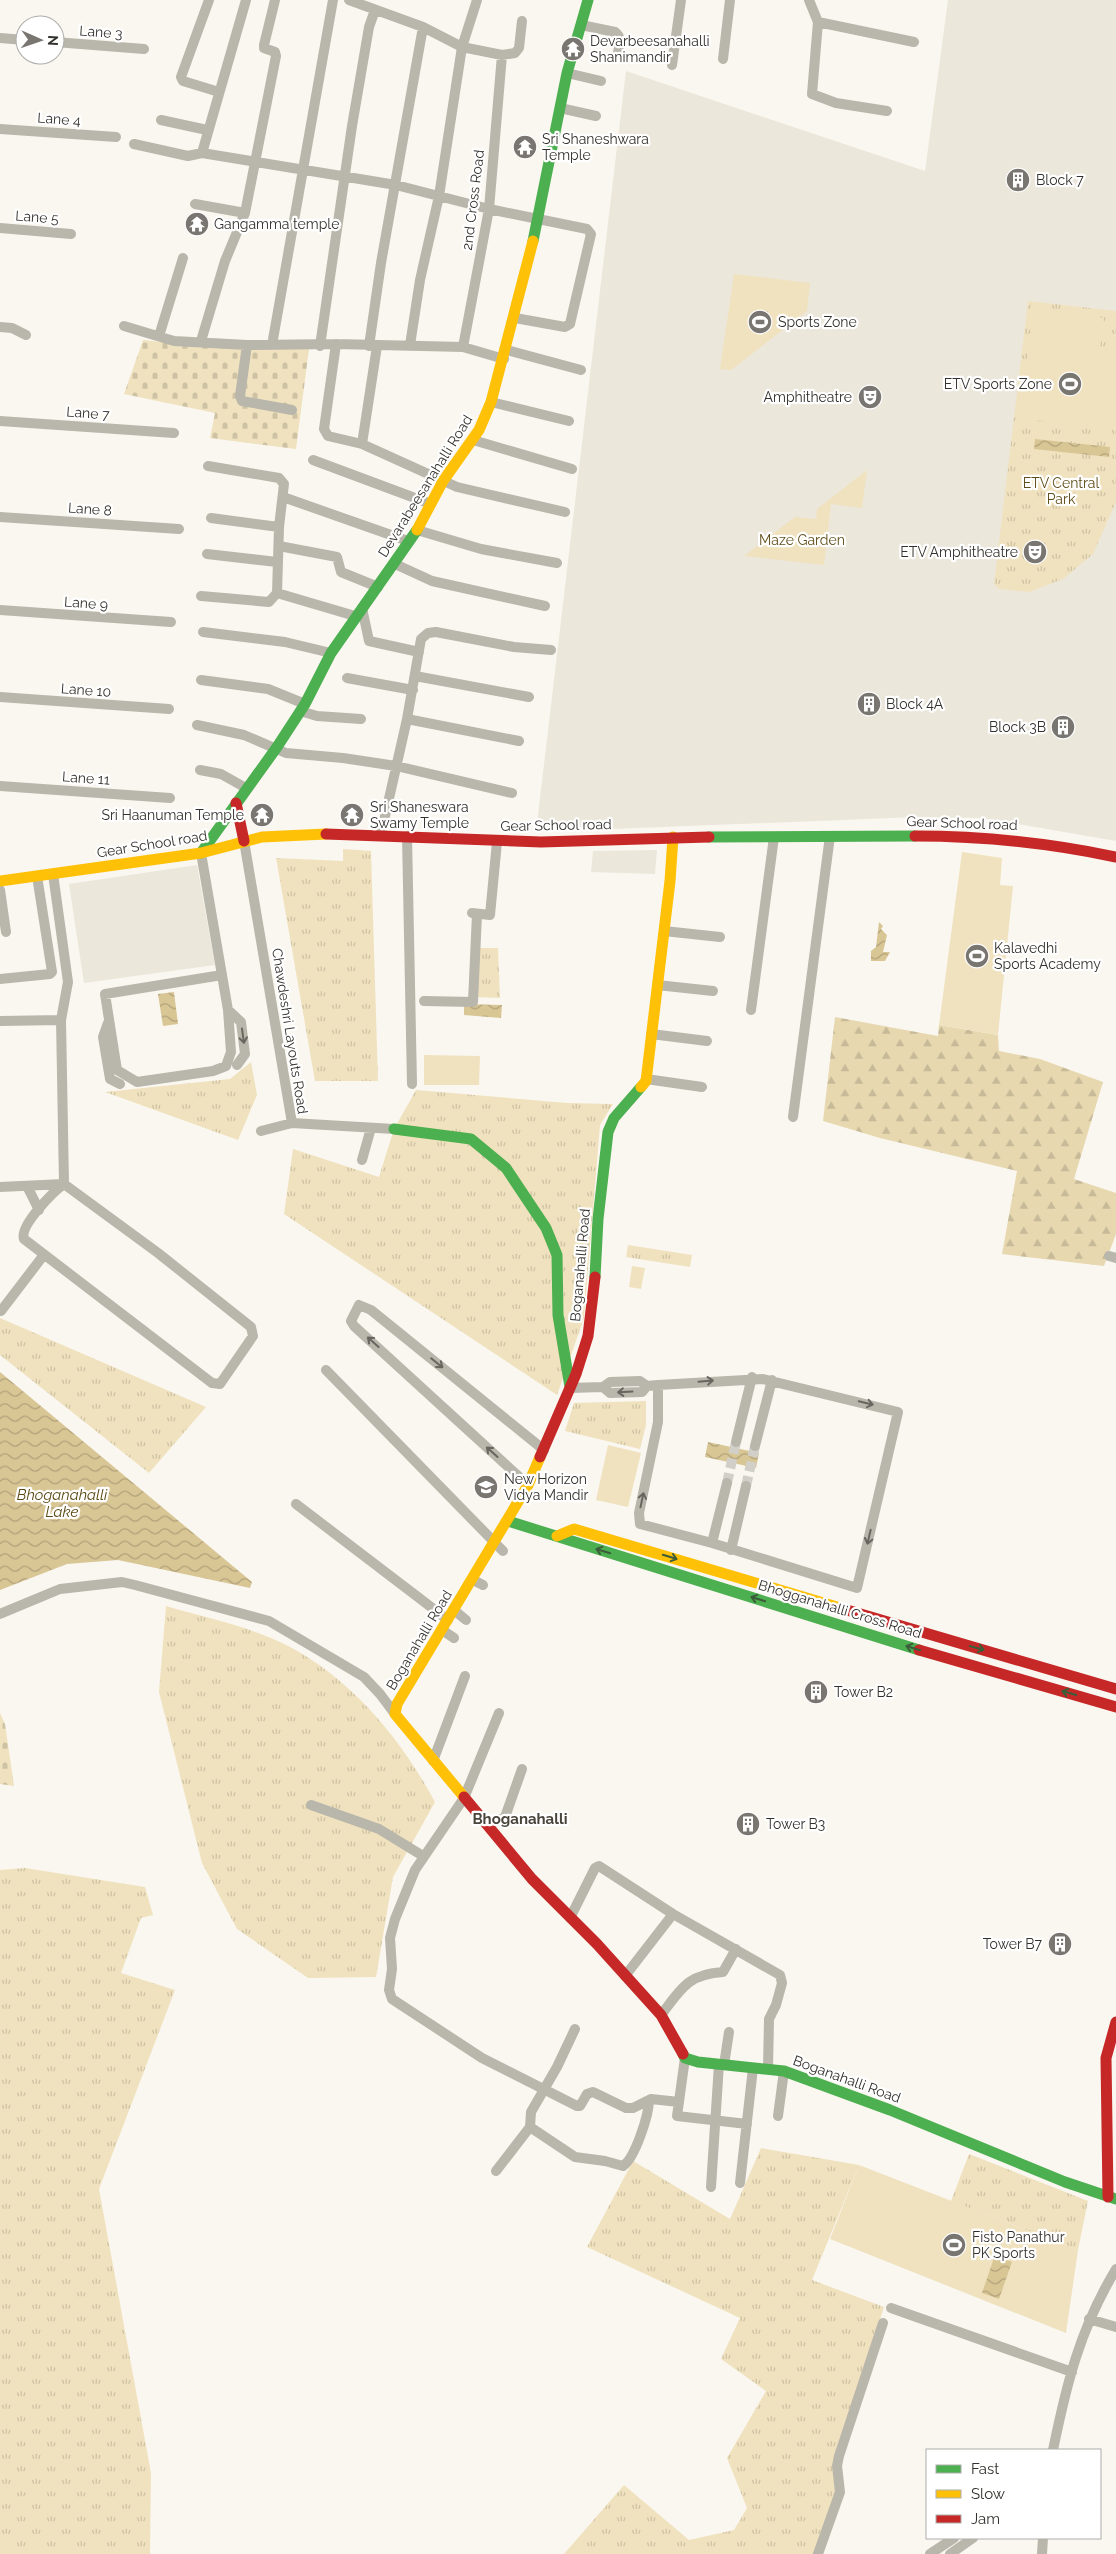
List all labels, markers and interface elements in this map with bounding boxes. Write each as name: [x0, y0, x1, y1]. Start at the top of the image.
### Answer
north arrow: [15, 15, 65, 65]
street label: Lane 3: [79, 23, 123, 41]
place label: Devarbeesanahalli Shanimandir: [590, 33, 710, 65]
text: N: [45, 35, 61, 46]
temple icon: Devarbeesanahalli Shanimandir: [560, 36, 586, 62]
street label: Lane 4: [37, 110, 82, 129]
place label: Sri Shaneshwara Temple: [542, 131, 649, 163]
temple icon: Sri Shaneshwara Temple: [512, 134, 538, 160]
street label: 2nd Cross Road: [459, 149, 487, 251]
building icon: Block 7: [1005, 167, 1031, 193]
place label: Block 7: [1036, 172, 1084, 188]
street label: Lane 5: [15, 208, 60, 227]
temple icon: Gangamma temple: [184, 211, 210, 237]
place label: Gangamma temple: [214, 216, 339, 232]
sports icon: Sports Zone: [747, 309, 773, 335]
place label: Sports Zone: [778, 314, 857, 330]
sports icon: ETV Sports Zone: [1057, 371, 1083, 397]
place label: ETV Sports Zone: [944, 376, 1052, 392]
theatre icon: Amphitheatre: [857, 384, 883, 410]
place label: Amphitheatre: [764, 389, 852, 405]
street label: Lane 7: [66, 404, 111, 423]
street label: Devarabeesanahalli Road: [375, 412, 475, 560]
park label: ETV Central Park: [1023, 475, 1099, 507]
street label: Lane 8: [67, 499, 113, 519]
park label: Maze Garden: [759, 532, 845, 548]
theatre icon: ETV Amphitheatre: [1022, 539, 1048, 565]
place label: ETV Amphitheatre: [900, 544, 1018, 560]
street label: Lane 9: [64, 593, 108, 613]
street label: Lane 10: [60, 680, 112, 700]
building icon: Block 4A: [856, 691, 882, 717]
place label: Block 4A: [886, 696, 944, 712]
building icon: Block 3B: [1050, 714, 1076, 740]
place label: Block 3B: [989, 719, 1046, 735]
street label: Lane 11: [62, 768, 110, 788]
place label: Sri Shaneswara Swamy Temple: [370, 799, 469, 831]
temple icon: Sri Haanuman Temple: [249, 802, 275, 828]
temple icon: Sri Shaneswara Swamy Temple: [339, 802, 365, 828]
place label: Sri Haanuman Temple: [101, 807, 244, 823]
street label: Gear School road: [906, 813, 1018, 833]
street label: Gear School road: [500, 816, 612, 834]
street label: Gear School road: [96, 827, 208, 861]
place label: Kalavedhi Sports Academy: [994, 940, 1101, 972]
sports icon: Kalavedhi Sports Academy: [964, 943, 990, 969]
street label: Chawdeshri Layouts Road: [269, 947, 311, 1115]
one-way arrow: [238, 1028, 248, 1044]
street label: Boganahalli Road: [567, 1208, 593, 1322]
one-way arrow: [366, 1337, 379, 1348]
one-way arrow: [430, 1358, 443, 1369]
one-way arrow: [698, 1376, 714, 1386]
one-way arrow: [617, 1388, 633, 1397]
one-way arrow: [857, 1399, 873, 1409]
one-way arrow: [486, 1446, 499, 1458]
place label: New Horizon Vidya Mandir: [504, 1471, 589, 1503]
school or university icon: New Horizon Vidya Mandir: [473, 1474, 499, 1500]
water label: Bhoganahalli Lake: [17, 1486, 108, 1521]
one-way arrow: [637, 1492, 647, 1508]
one-way arrow: [864, 1529, 873, 1545]
one-way arrow: [595, 1545, 611, 1555]
one-way arrow: [661, 1553, 677, 1562]
street label: Bhogganahalli Cross Road: [756, 1577, 924, 1641]
street label: Boganahalli Road: [383, 1587, 455, 1693]
one-way arrow: [750, 1594, 766, 1604]
one-way arrow: [906, 1642, 922, 1652]
one-way arrow: [968, 1643, 984, 1653]
building icon: Tower B2: [803, 1679, 829, 1705]
place label: Tower B2: [834, 1684, 893, 1700]
one-way arrow: [1062, 1688, 1078, 1698]
district label: Bhoganahalli: [472, 1810, 568, 1828]
building icon: Tower B3: [735, 1811, 761, 1837]
place label: Tower B3: [766, 1816, 825, 1832]
building icon: Tower B7: [1047, 1931, 1073, 1957]
place label: Tower B7: [983, 1936, 1042, 1952]
street label: Boganahalli Road: [791, 2052, 903, 2106]
place label: Fisto Panathur PK Sports: [972, 2229, 1065, 2261]
sports icon: Fisto Panathur PK Sports: [941, 2232, 967, 2258]
legend: [926, 2449, 1101, 2539]
text: Fast: [971, 2460, 999, 2478]
text: Slow: [971, 2485, 1005, 2503]
text: Jam: [971, 2510, 1000, 2528]

